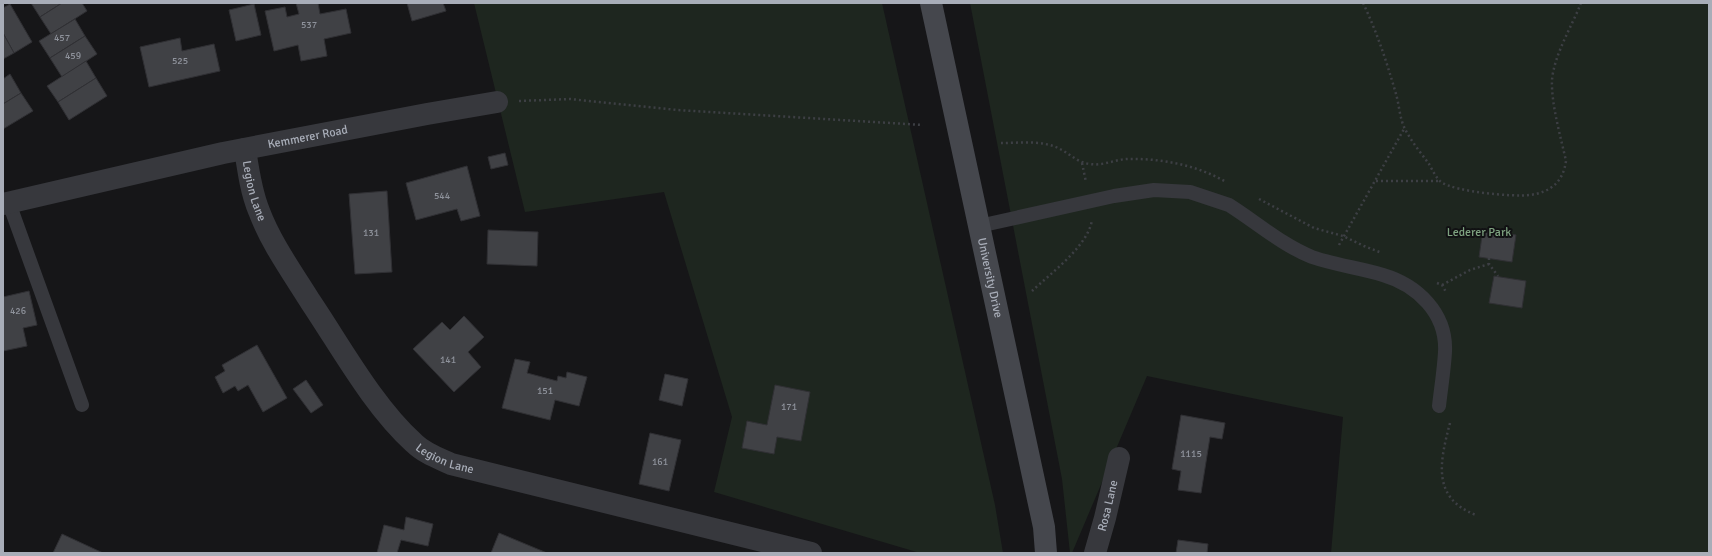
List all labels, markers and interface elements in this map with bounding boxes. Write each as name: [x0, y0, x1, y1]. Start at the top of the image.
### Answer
house number: 537: [301, 19, 317, 31]
house number: 457: [54, 32, 70, 44]
house number: 459: [65, 50, 81, 62]
house number: 525: [172, 55, 188, 67]
street label: Kemmerer Road: [266, 122, 349, 152]
street label: Legion Lane: [239, 160, 270, 223]
house number: 544: [434, 190, 451, 202]
park label: Lederer Park: [1447, 225, 1511, 240]
house number: 131: [363, 227, 379, 239]
street label: University Drive: [974, 236, 1006, 319]
house number: 426: [10, 305, 26, 317]
house number: 141: [440, 354, 456, 366]
house number: 151: [537, 385, 553, 397]
house number: 171: [781, 401, 797, 413]
street label: Legion Lane: [413, 440, 475, 477]
house number: 1115: [1180, 448, 1202, 460]
house number: 161: [652, 456, 668, 468]
street label: Rosa Lane: [1094, 479, 1121, 533]

